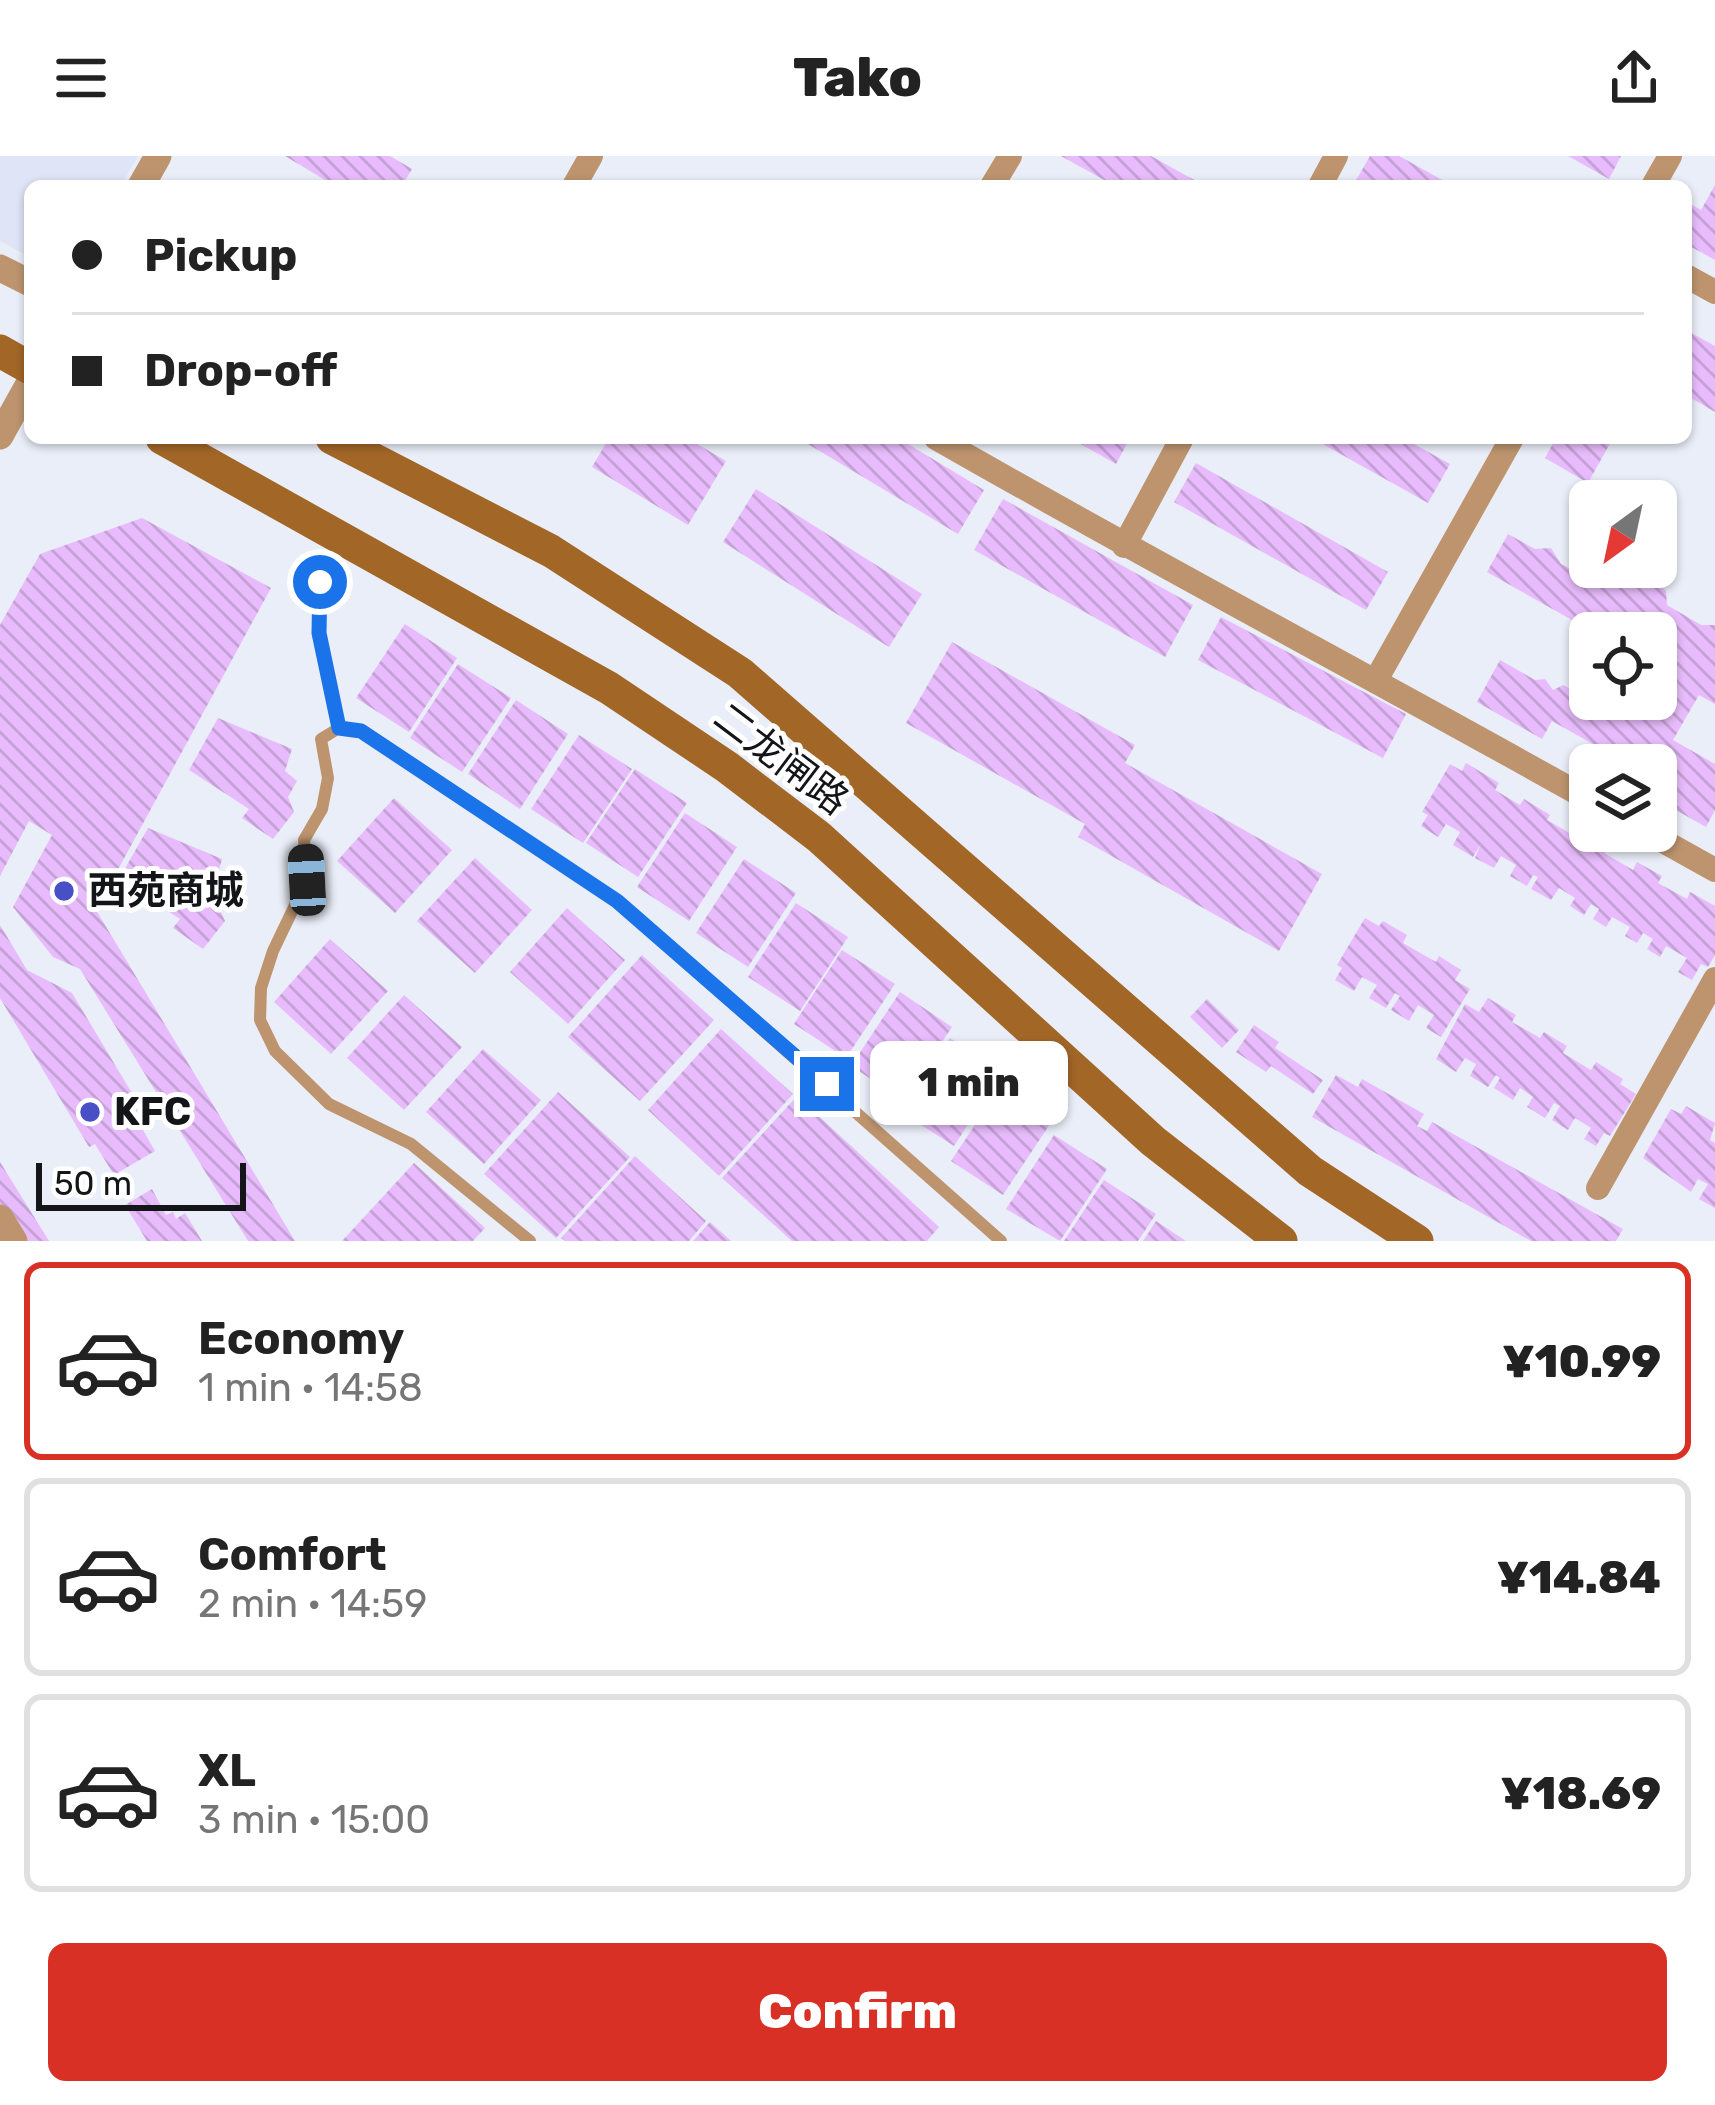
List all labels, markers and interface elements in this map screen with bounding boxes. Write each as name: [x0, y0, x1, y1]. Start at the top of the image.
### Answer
icon: menu: [48, 45, 114, 111]
icon: share: [1601, 45, 1667, 111]
text: Tako: [793, 46, 922, 110]
text: Pickup: [144, 229, 297, 282]
text: Drop-off: [144, 344, 337, 397]
north arrow: [1569, 480, 1677, 588]
map controls: [1569, 480, 1677, 852]
route start: [293, 555, 347, 609]
button: locate: [1569, 612, 1677, 720]
street label: 二龙闸路: [705, 694, 857, 824]
button: layers: [1569, 744, 1677, 852]
car: [287, 843, 327, 917]
place label: 西苑商城: [88, 868, 244, 914]
marker: 西苑商城: [51, 878, 77, 904]
callout: 1 min: [869, 1042, 1067, 1126]
route end: [800, 1057, 854, 1111]
text: 1 min: [918, 1060, 1020, 1106]
place label: KFC: [114, 1089, 191, 1135]
marker: KFC: [77, 1099, 103, 1125]
scale bar: [36, 1157, 246, 1210]
text: 50 m: [54, 1164, 132, 1203]
icon: car: [54, 1307, 162, 1415]
text: Economy: [198, 1312, 404, 1365]
text: ¥10.99: [1502, 1335, 1661, 1388]
text: 1 min · 14:58: [198, 1365, 423, 1411]
icon: car: [54, 1523, 162, 1631]
text: Comfort: [198, 1528, 387, 1581]
text: ¥14.84: [1497, 1551, 1661, 1604]
text: 2 min · 14:59: [198, 1581, 427, 1627]
icon: car: [54, 1739, 162, 1847]
text: XL: [198, 1744, 256, 1797]
text: ¥18.69: [1501, 1767, 1661, 1820]
text: 3 min · 15:00: [198, 1797, 430, 1843]
button: Confirm: [48, 1943, 1667, 2081]

